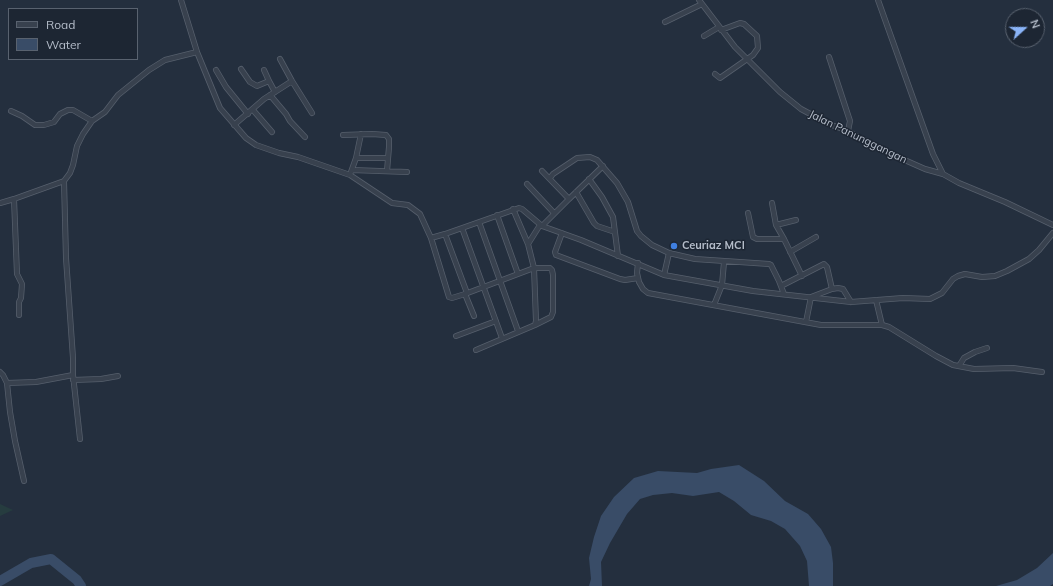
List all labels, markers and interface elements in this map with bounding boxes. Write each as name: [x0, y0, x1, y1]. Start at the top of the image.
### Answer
legend: [8, 8, 138, 60]
north arrow: [1005, 8, 1045, 48]
text: Road: [46, 17, 75, 32]
text: N: [1027, 18, 1043, 30]
text: Water: [46, 37, 81, 52]
street label: Jalan Panunggangan: [807, 108, 909, 166]
place label: Ceuriaz MCI: [682, 239, 745, 253]
marker: Ceuriaz MCI: [669, 241, 679, 251]

